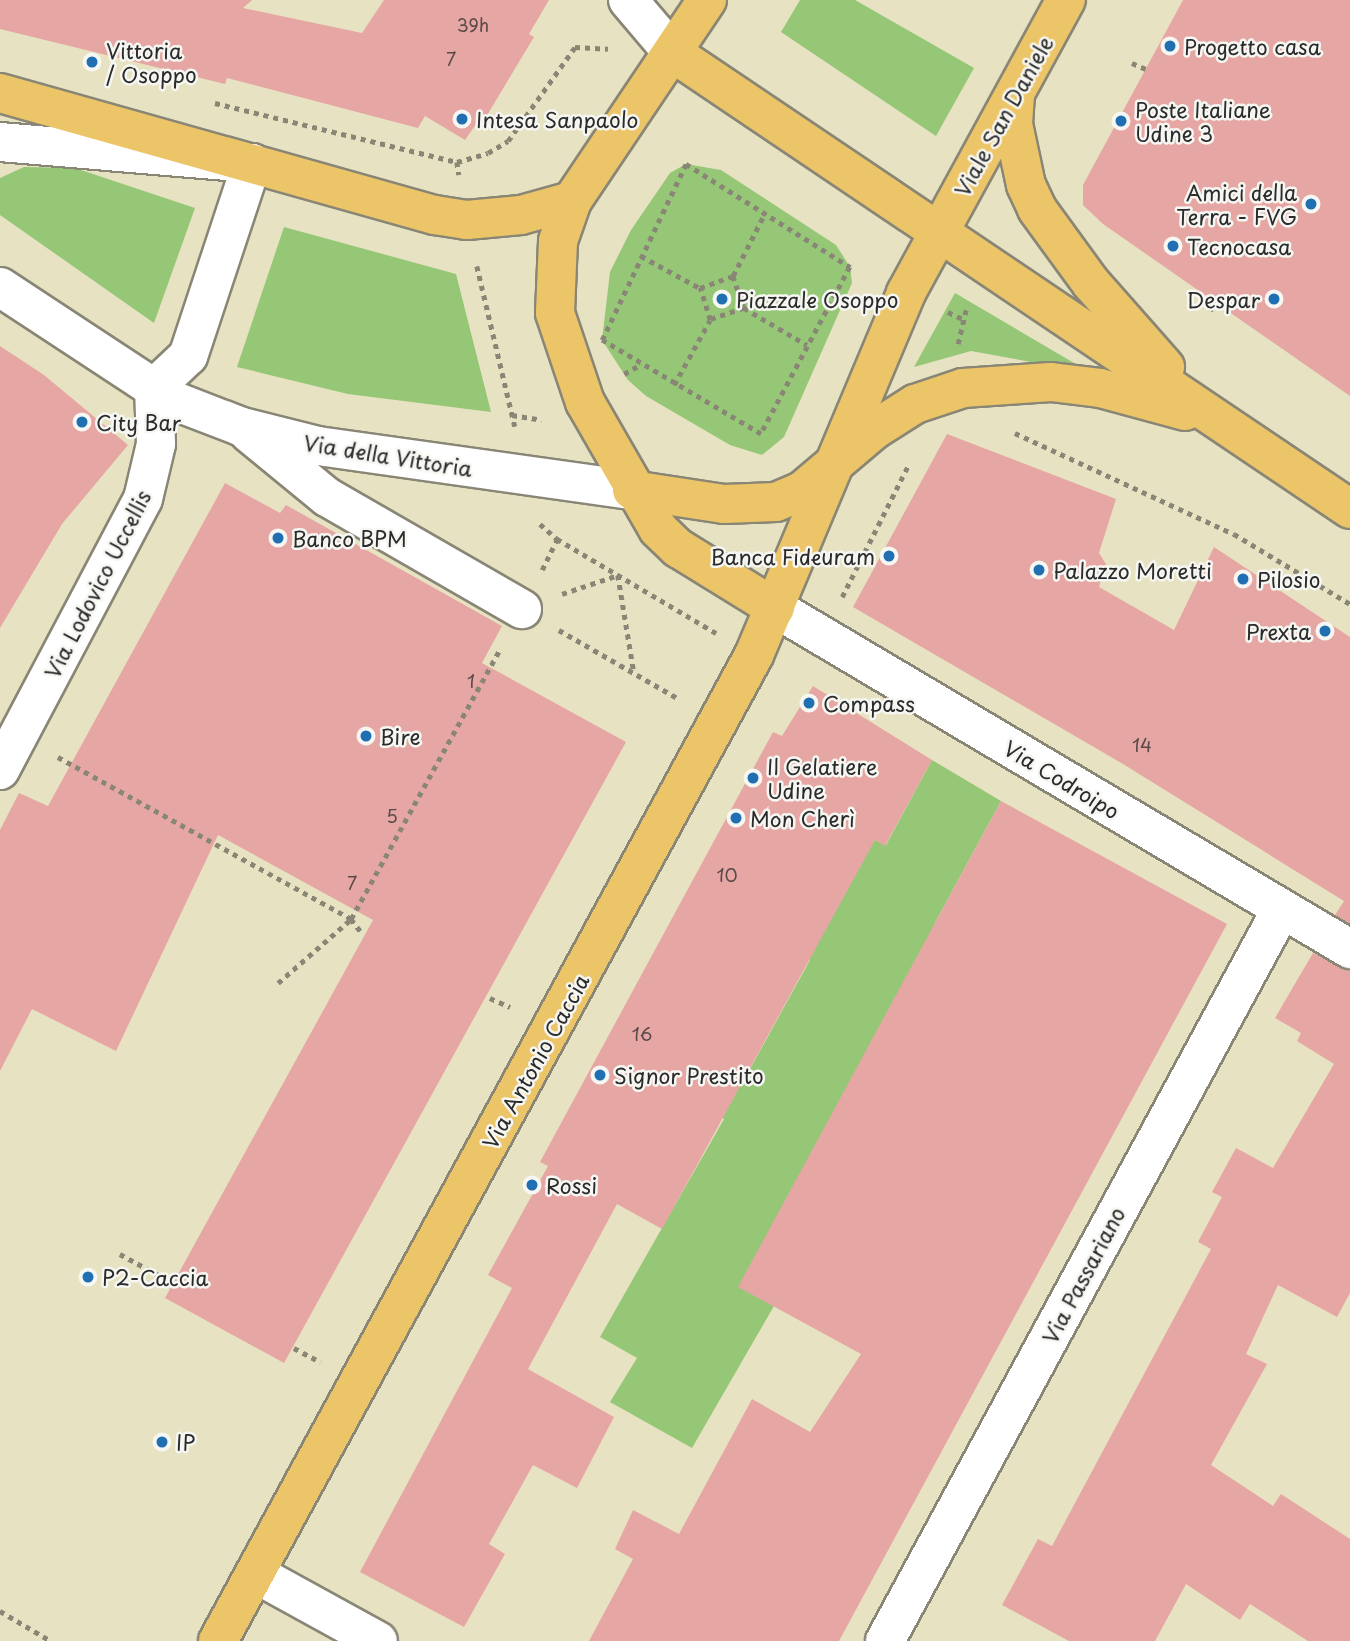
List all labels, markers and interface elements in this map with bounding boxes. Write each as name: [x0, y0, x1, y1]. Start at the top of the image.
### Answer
house number: 39h: [457, 14, 489, 36]
street label: Viale San Daniele: [949, 32, 1057, 200]
place label: Progetto casa: [1184, 33, 1321, 59]
place label: Vittoria / Osoppo: [106, 37, 197, 87]
marker: Progetto casa: [1162, 38, 1178, 54]
house number: 7: [446, 48, 456, 70]
marker: Vittoria / Osoppo: [84, 54, 100, 70]
place label: Poste Italiane Udine 3: [1135, 96, 1271, 146]
place label: Intesa Sanpaolo: [476, 106, 639, 132]
marker: Intesa Sanpaolo: [454, 111, 470, 127]
marker: Poste Italiane Udine 3: [1113, 113, 1129, 129]
place label: Amici della Terra - FVG: [1175, 179, 1297, 229]
marker: Amici della Terra - FVG: [1303, 196, 1319, 212]
place label: Tecnocasa: [1187, 233, 1291, 259]
marker: Tecnocasa: [1165, 238, 1181, 254]
place label: Piazzale Osoppo: [736, 286, 900, 312]
place label: Despar: [1187, 286, 1260, 312]
marker: Piazzale Osoppo: [714, 291, 730, 307]
marker: Despar: [1266, 291, 1282, 307]
place label: City Bar: [96, 409, 182, 435]
marker: City Bar: [74, 414, 90, 430]
street label: Via della Vittoria: [302, 429, 474, 481]
street label: Via Lodovico Uccellis: [39, 486, 155, 682]
place label: Banco BPM: [292, 525, 408, 551]
marker: Banco BPM: [270, 530, 286, 546]
place label: Banca Fideuram: [709, 543, 875, 569]
marker: Banca Fideuram: [881, 548, 897, 564]
place label: Palazzo Moretti: [1053, 557, 1213, 583]
marker: Palazzo Moretti: [1031, 562, 1047, 578]
place label: Pilosio: [1257, 566, 1320, 592]
marker: Pilosio: [1235, 571, 1251, 587]
place label: Prexta: [1246, 618, 1311, 644]
marker: Prexta: [1317, 623, 1333, 639]
house number: 1: [467, 670, 475, 692]
place label: Compass: [823, 690, 915, 716]
marker: Compass: [801, 695, 817, 711]
place label: Bire: [380, 723, 421, 749]
marker: Bire: [358, 728, 374, 744]
house number: 14: [1132, 734, 1152, 756]
street label: Via Codroipo: [1000, 735, 1124, 823]
place label: Il Gelatiere Udine: [767, 753, 878, 803]
marker: Il Gelatiere Udine: [745, 770, 761, 786]
house number: 5: [386, 805, 398, 827]
place label: Mon Cherì: [750, 805, 856, 831]
marker: Mon Cherì: [728, 810, 744, 826]
house number: 10: [716, 864, 738, 886]
house number: 7: [347, 872, 357, 894]
street label: Via Antonio Caccia: [477, 969, 593, 1153]
house number: 16: [632, 1023, 652, 1045]
place label: Signor Prestito: [614, 1062, 765, 1088]
marker: Signor Prestito: [592, 1067, 608, 1083]
place label: Rossi: [546, 1172, 597, 1198]
marker: Rossi: [524, 1177, 540, 1193]
street label: Via Passariano: [1037, 1203, 1129, 1347]
place label: P2-Caccia: [102, 1264, 208, 1290]
marker: P2-Caccia: [80, 1269, 96, 1285]
place label: IP: [176, 1429, 195, 1455]
marker: IP: [154, 1434, 170, 1450]

